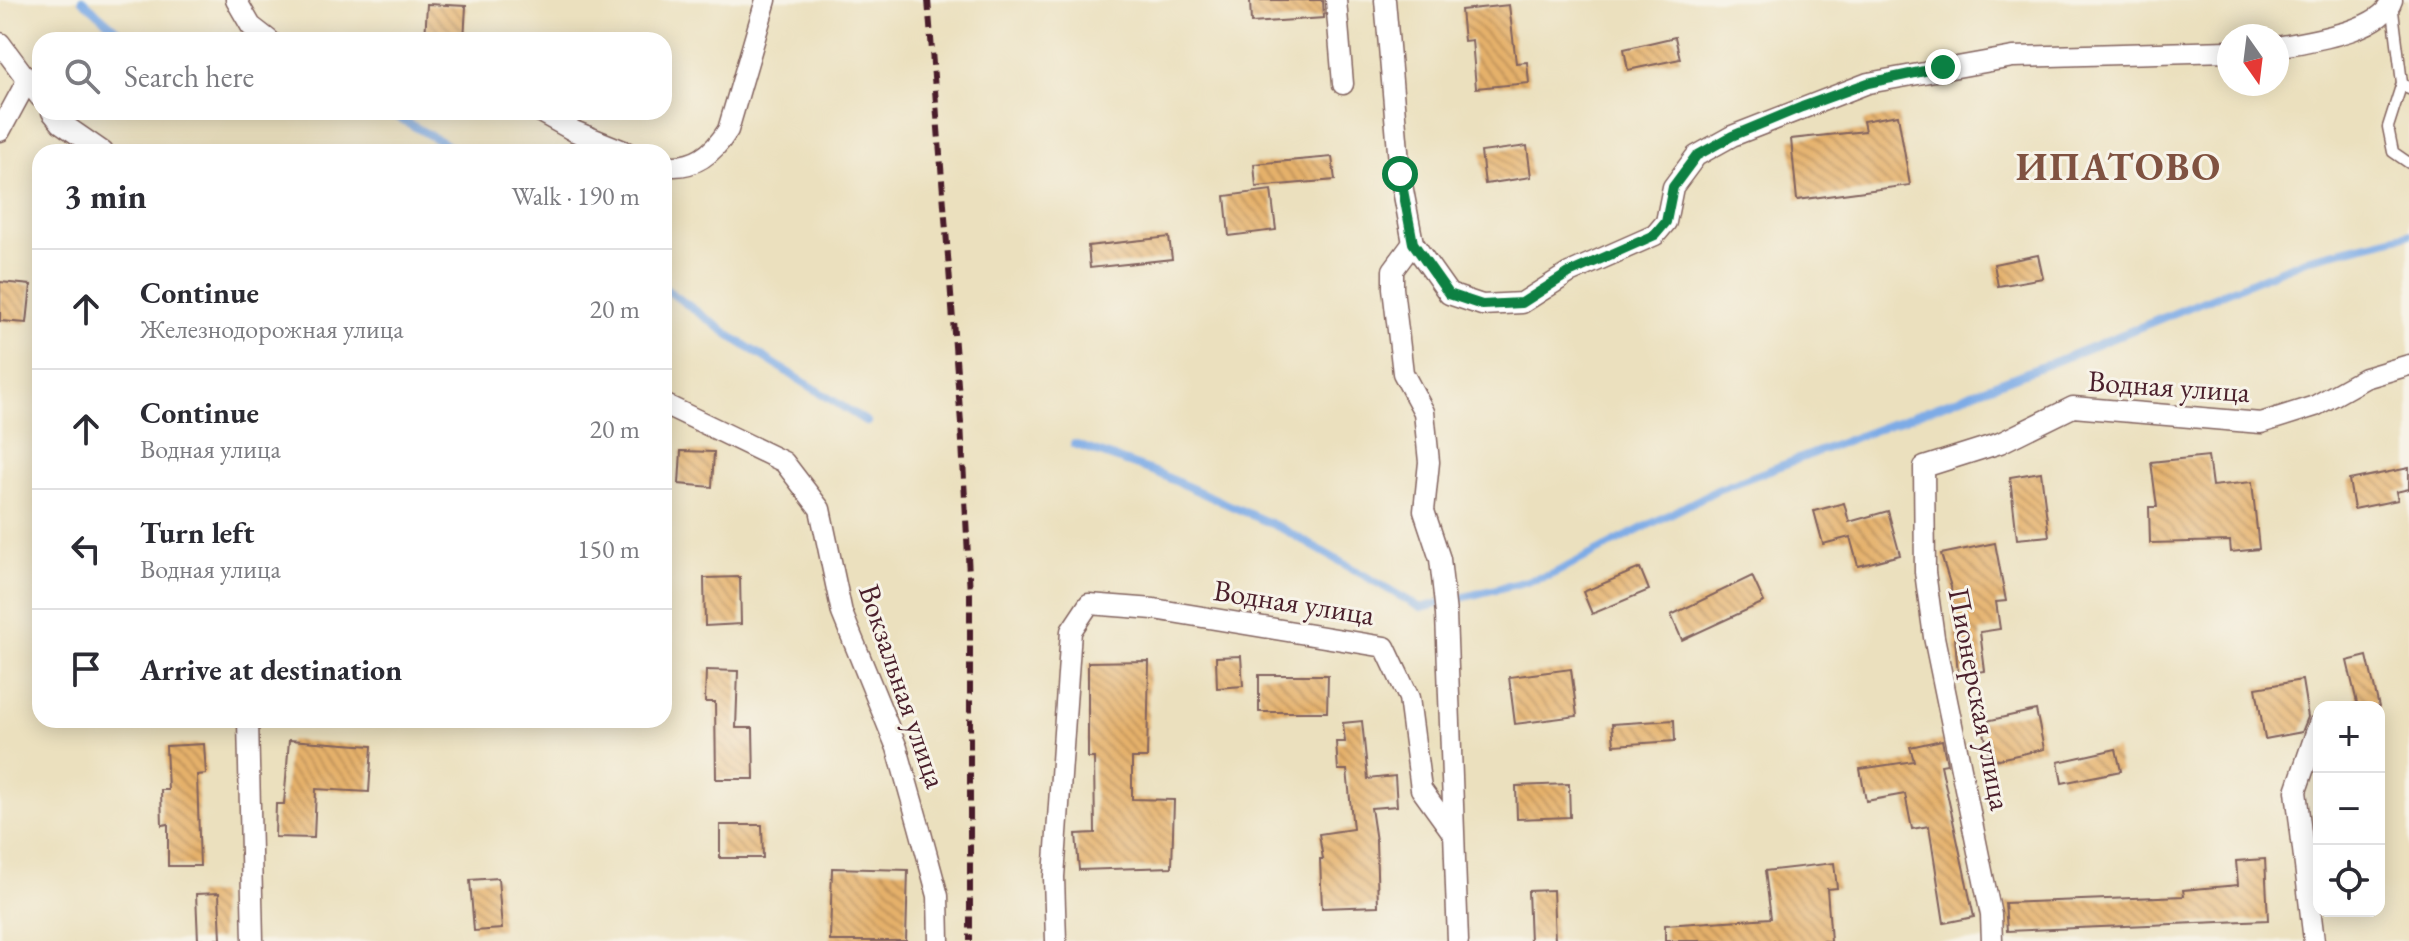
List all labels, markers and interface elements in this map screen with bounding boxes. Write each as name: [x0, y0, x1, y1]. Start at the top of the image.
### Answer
north arrow: [2217, 24, 2289, 96]
search box: [32, 32, 672, 120]
route end: [1925, 49, 1961, 85]
icon: search: [60, 54, 104, 98]
text: Search here: [124, 57, 254, 96]
district label: ИПАТОВО: [2016, 142, 2222, 191]
route start: [1382, 156, 1418, 192]
text: 3 min: [64, 174, 147, 218]
text: Walk · 190 m: [512, 179, 640, 213]
text: Continue: [140, 273, 259, 312]
icon: ahead: [64, 287, 108, 331]
text: 20 m: [590, 292, 640, 326]
text: Железнодорожная улица: [140, 312, 404, 346]
street label: Водная улица: [2087, 361, 2251, 411]
text: Continue: [140, 393, 259, 432]
icon: ahead: [64, 407, 108, 451]
text: 20 m: [590, 412, 640, 446]
text: Водная улица: [140, 432, 281, 466]
text: Turn left: [140, 513, 254, 552]
icon: left: [64, 527, 108, 571]
text: 150 m: [577, 532, 640, 566]
text: Водная улица: [140, 552, 281, 586]
street label: Водная улица: [1211, 570, 1377, 634]
street label: Вокзальная улица: [850, 579, 956, 793]
street label: Пионерская улица: [1939, 585, 2021, 813]
icon: arrive: [64, 647, 108, 691]
text: Arrive at destination: [140, 650, 402, 689]
map controls: [2313, 701, 2385, 917]
button: +: [2313, 701, 2385, 773]
button: −: [2313, 773, 2385, 845]
button: locate: [2313, 845, 2385, 917]

